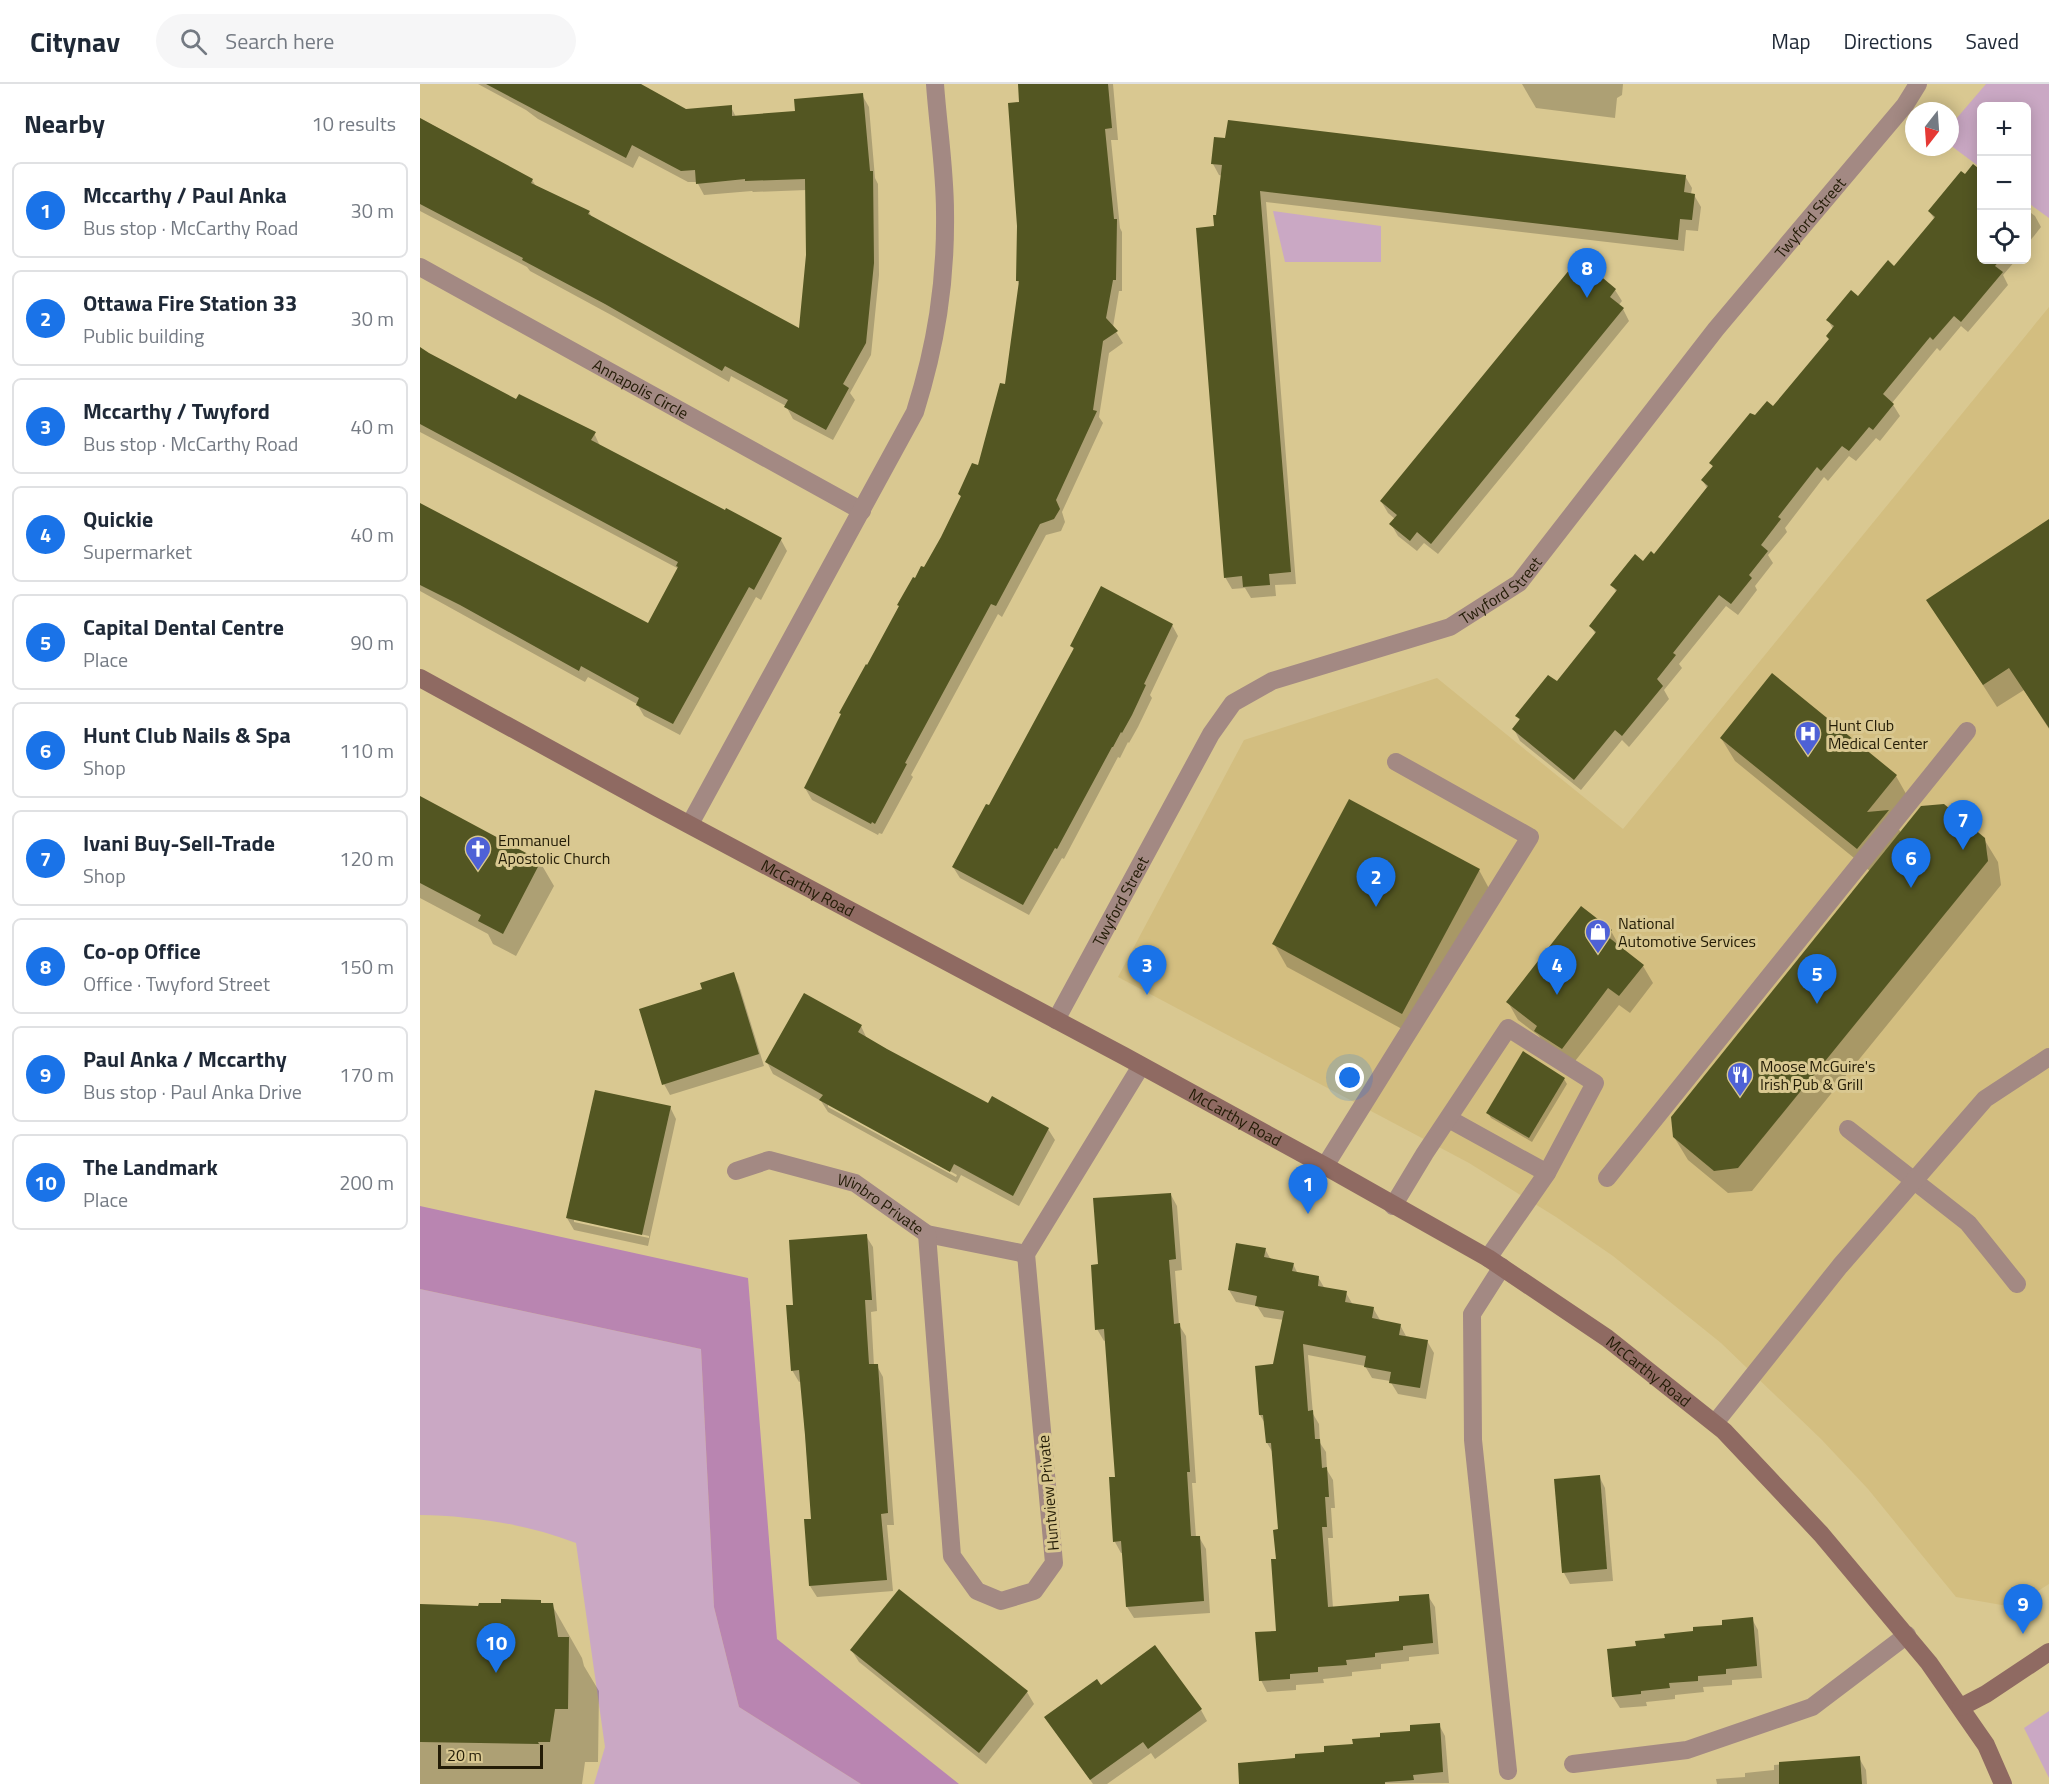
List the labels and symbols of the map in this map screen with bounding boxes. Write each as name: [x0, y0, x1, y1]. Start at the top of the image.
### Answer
north arrow: [1905, 102, 1959, 156]
street label: Twyford Street: [1769, 172, 1851, 263]
pin: 8: [1568, 248, 1606, 298]
street label: Annapolis Circle: [588, 353, 693, 425]
street label: Twyford Street: [1455, 551, 1548, 630]
place label: Hunt Club Medical Center: [1828, 713, 1928, 755]
hospital icon: Hunt Club Medical Center: [1793, 719, 1823, 757]
pin: 7: [1944, 800, 1982, 850]
place label: Emmanuel Apostolic Church: [498, 828, 610, 870]
church icon: Emmanuel Apostolic Church: [463, 834, 493, 872]
pin: 6: [1892, 838, 1930, 888]
street label: Twyford Street: [1086, 852, 1155, 951]
street label: McCarthy Road: [757, 853, 859, 923]
pin: 2: [1356, 858, 1396, 907]
place label: National Automotive Services: [1618, 911, 1756, 953]
shop icon: National Automotive Services: [1583, 917, 1613, 955]
pin: 3: [1128, 946, 1166, 995]
pin: 4: [1538, 946, 1576, 995]
pin: 5: [1798, 954, 1836, 1004]
place label: Moose McGuire's Irish Pub & Grill: [1760, 1054, 1875, 1096]
restaurant icon: Moose McGuire's Irish Pub & Grill: [1725, 1060, 1755, 1098]
your location: [1335, 1063, 1364, 1092]
street label: McCarthy Road: [1185, 1082, 1286, 1152]
pin: 1: [1288, 1164, 1328, 1214]
street label: Winbro Private: [835, 1167, 929, 1240]
street label: McCarthy Road: [1601, 1330, 1696, 1412]
street label: Huntview Private: [1031, 1434, 1065, 1552]
pin: 9: [2004, 1584, 2042, 1634]
pin: 10: [476, 1624, 516, 1673]
scale bar: [438, 1742, 543, 1770]

